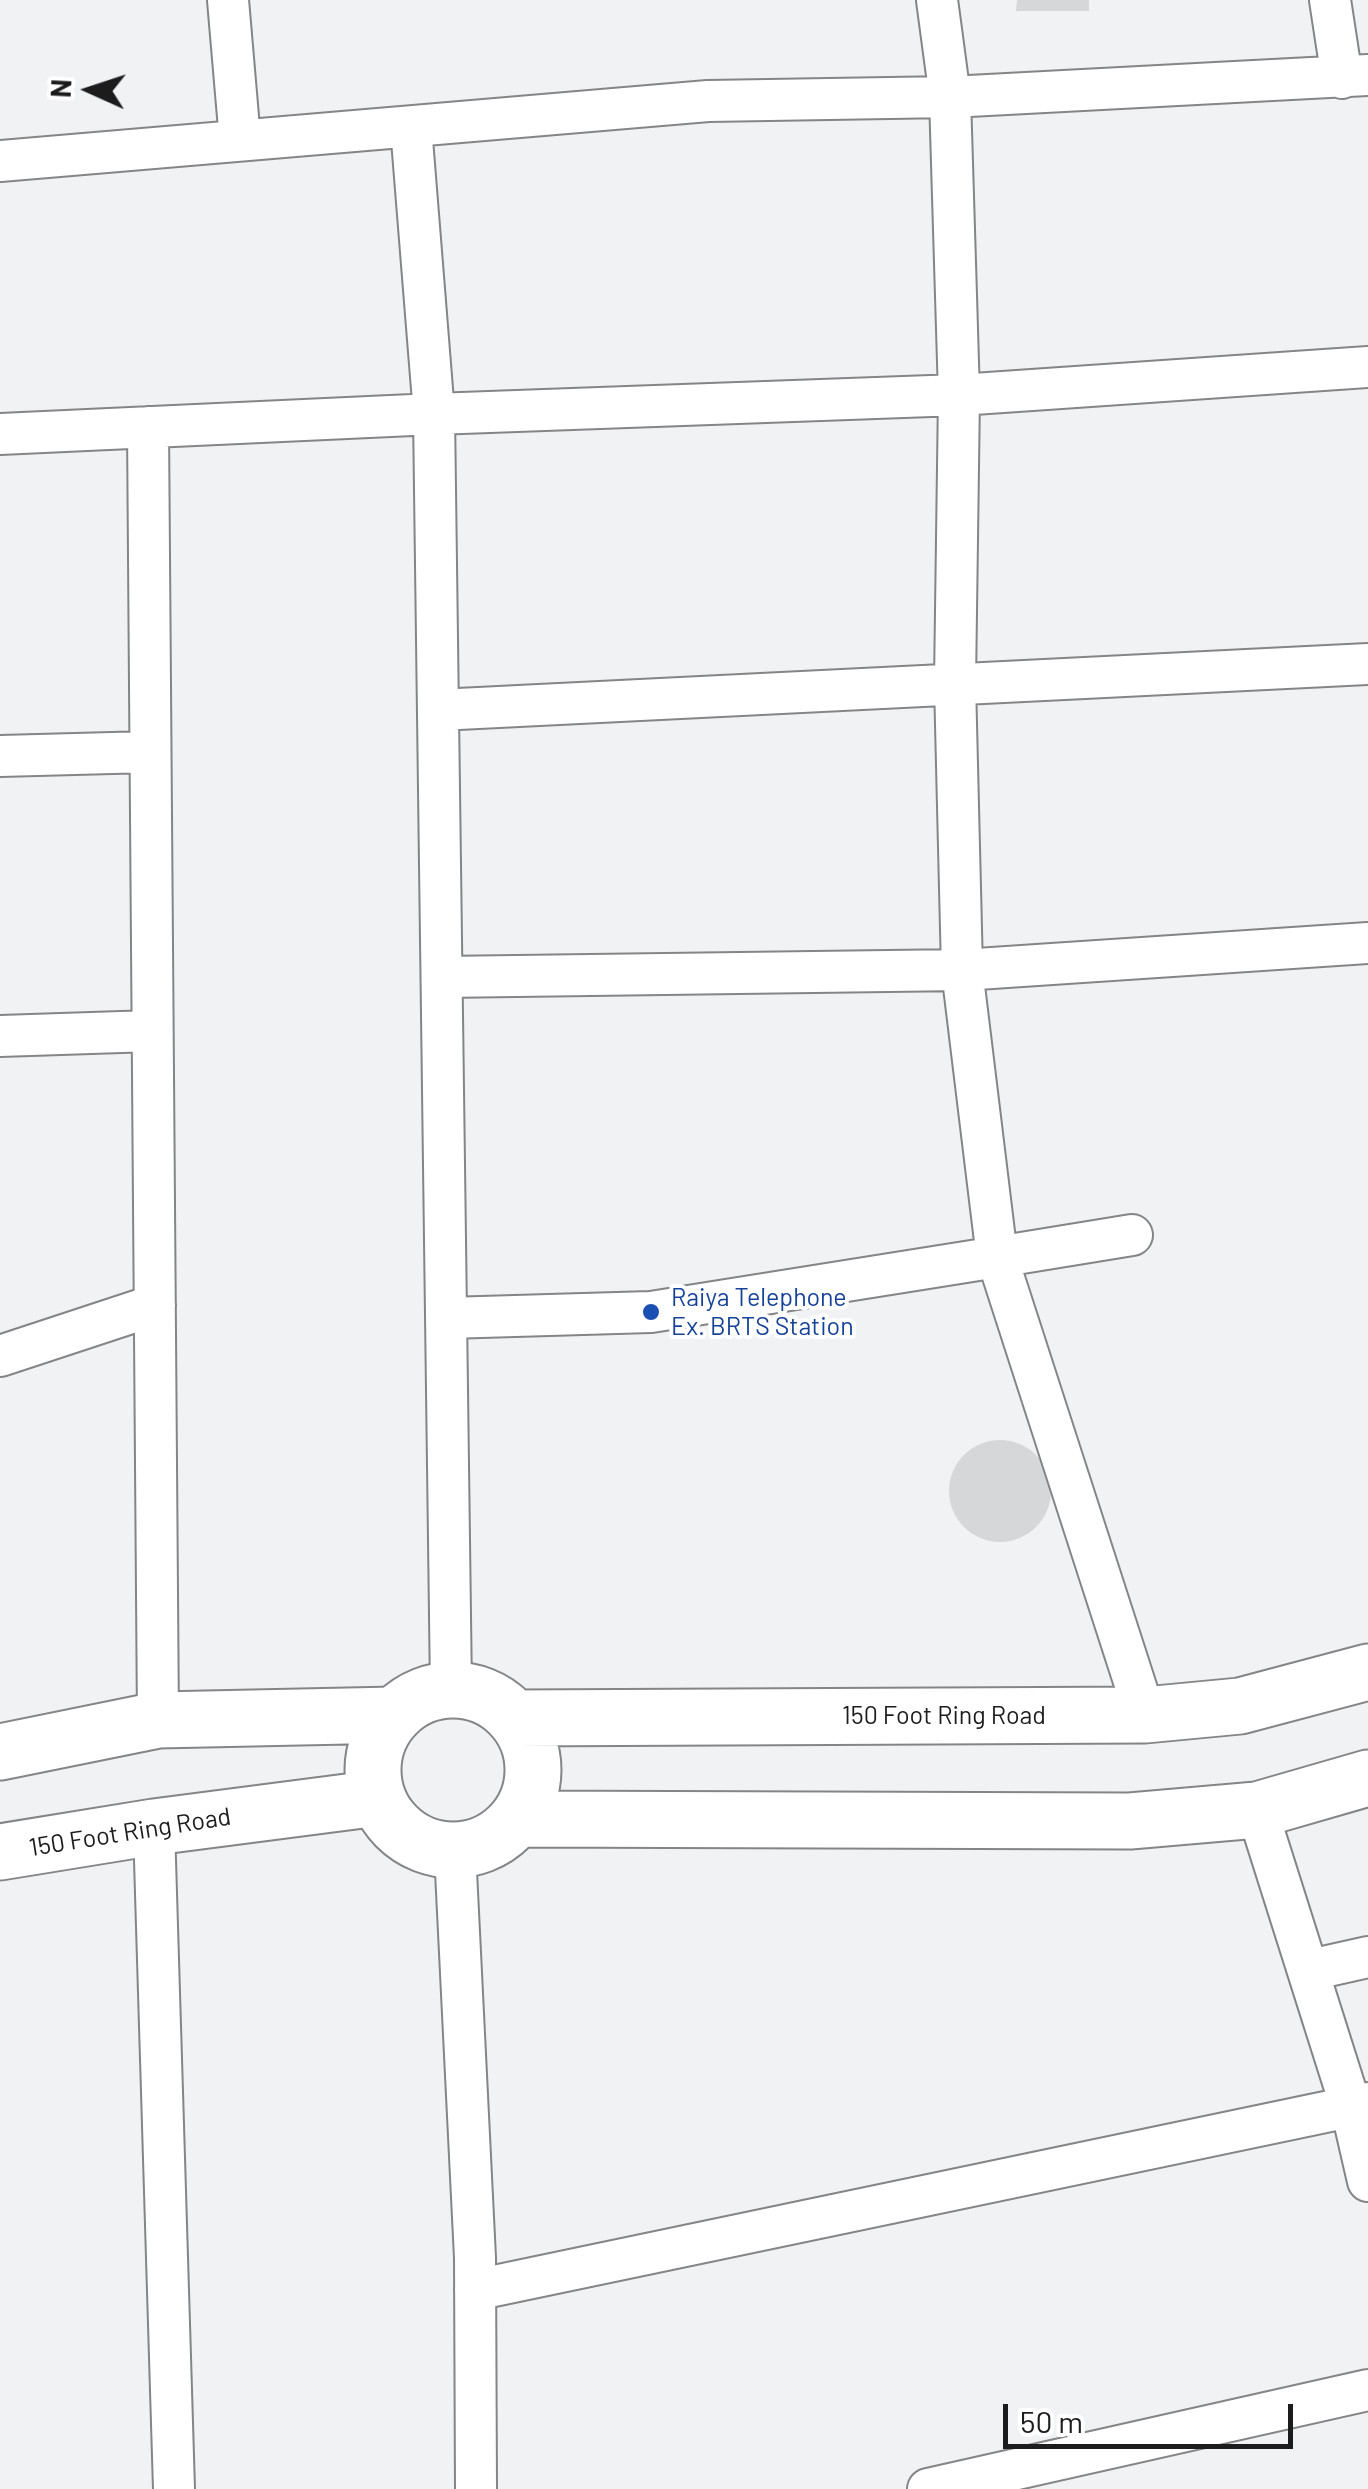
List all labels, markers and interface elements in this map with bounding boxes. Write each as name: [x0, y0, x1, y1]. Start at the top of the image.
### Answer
north arrow: [40, 40, 140, 140]
text: N: [43, 78, 78, 99]
place label: Raiya Telephone Ex. BRTS Station: [671, 1283, 854, 1342]
marker: Raiya Telephone Ex. BRTS Station: [640, 1301, 662, 1323]
street label: 150 Foot Ring Road: [842, 1701, 1046, 1731]
street label: 150 Foot Ring Road: [27, 1801, 233, 1863]
scale bar: [1008, 2384, 1298, 2446]
text: 50 m: [1020, 2403, 1083, 2439]

